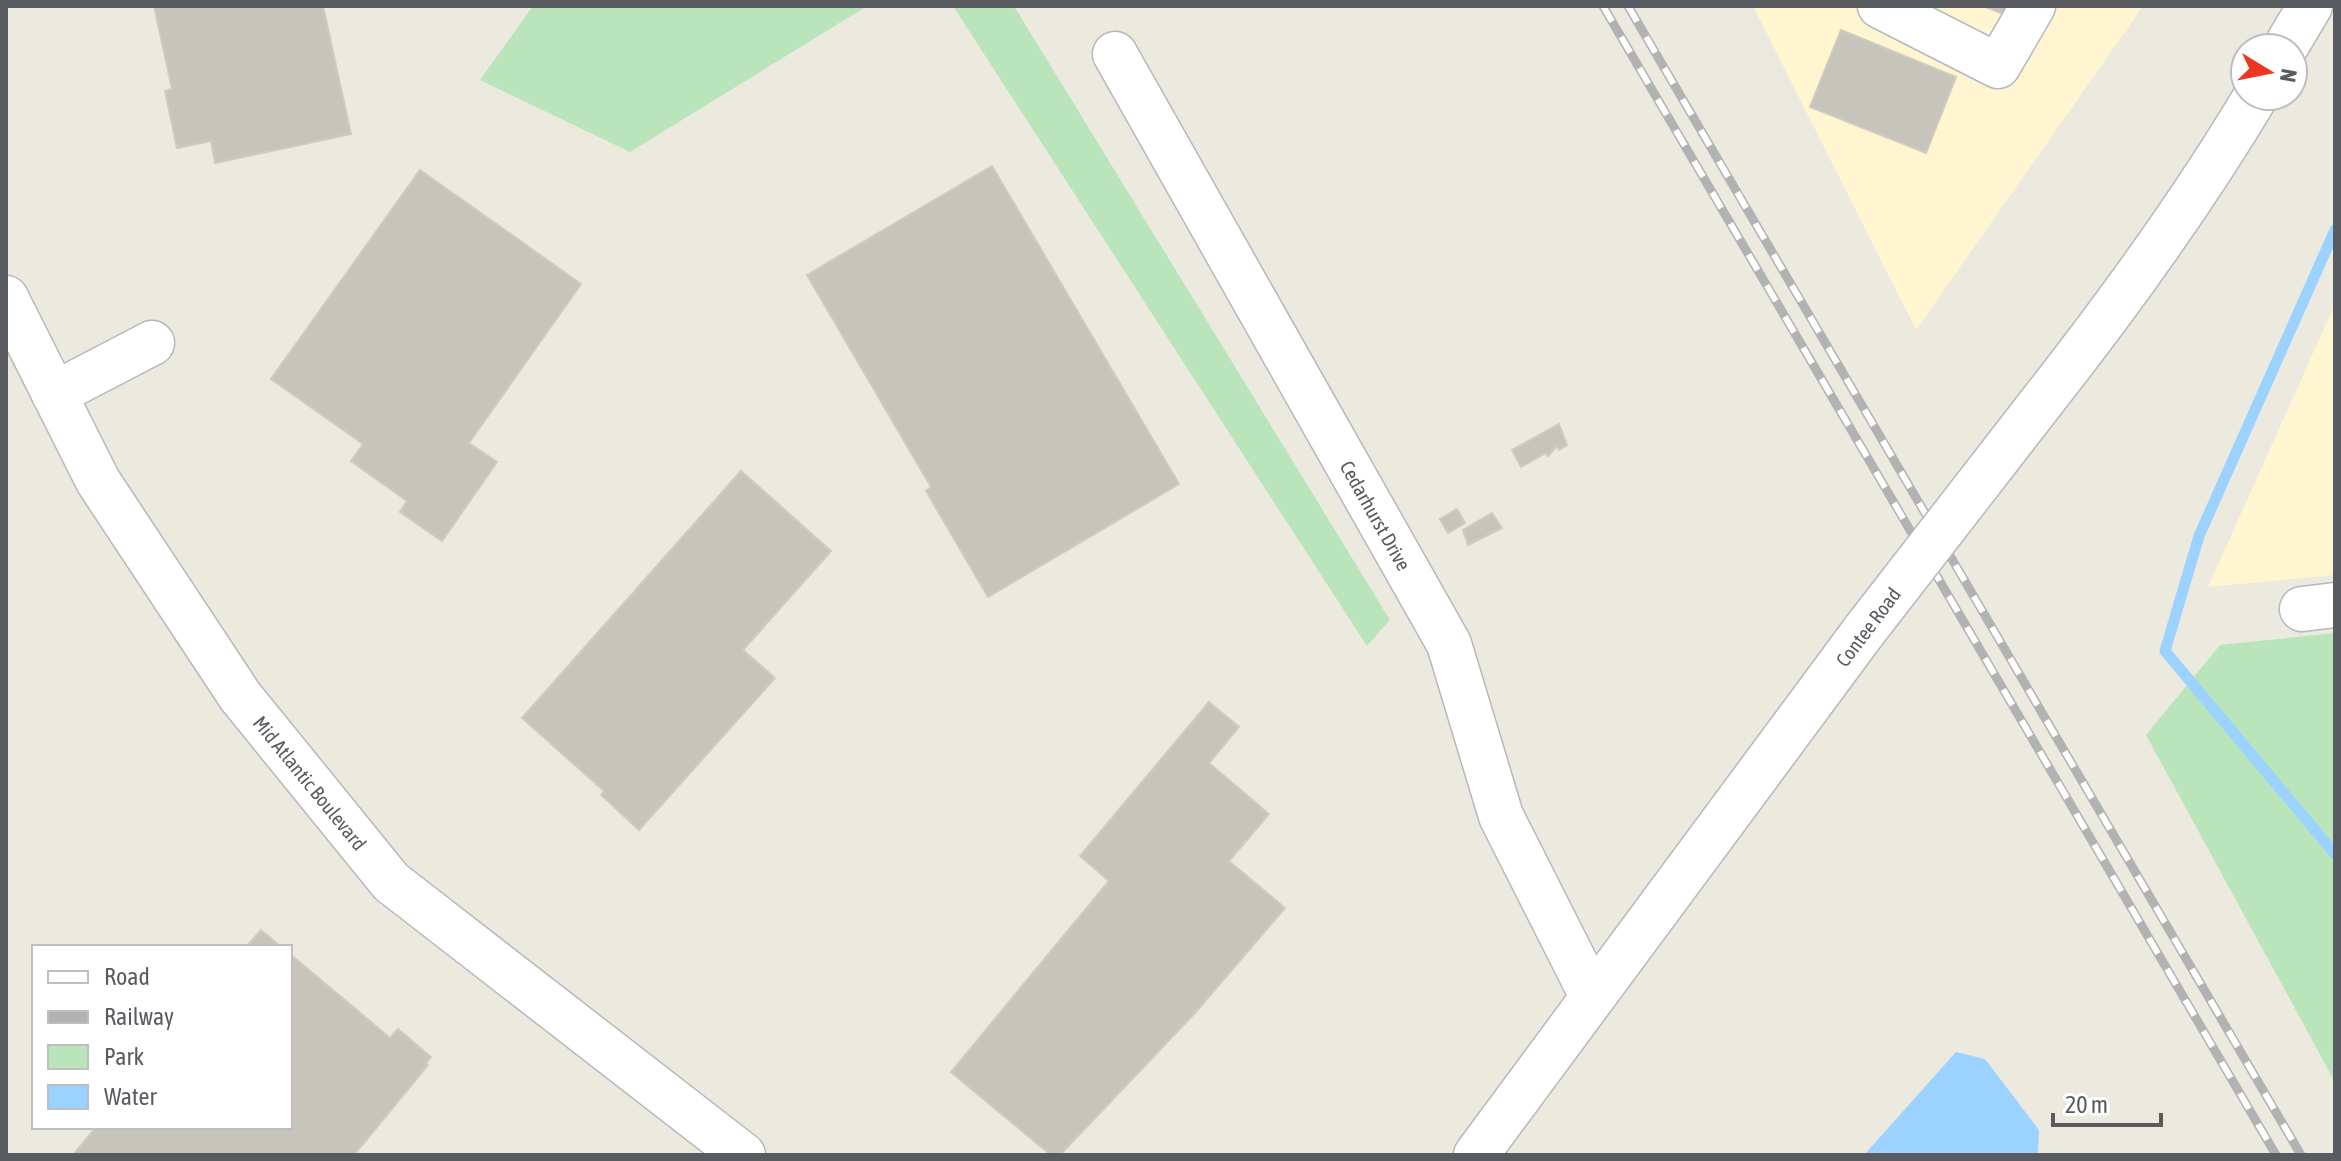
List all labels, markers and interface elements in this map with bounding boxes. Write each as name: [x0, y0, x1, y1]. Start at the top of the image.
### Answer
north arrow: [2229, 32, 2309, 112]
text: N: [2275, 67, 2303, 84]
street label: Cedarhurst Drive: [1336, 456, 1416, 574]
street label: Contee Road: [1831, 583, 1905, 671]
street label: Mid Atlantic Boulevard: [249, 711, 372, 854]
legend: [32, 945, 292, 1129]
text: Road: [104, 963, 150, 990]
text: Railway: [104, 1003, 174, 1030]
text: Park: [104, 1043, 145, 1070]
scale bar: [2053, 1077, 2161, 1127]
text: Water: [104, 1083, 157, 1110]
text: 20 m: [2065, 1091, 2108, 1118]

